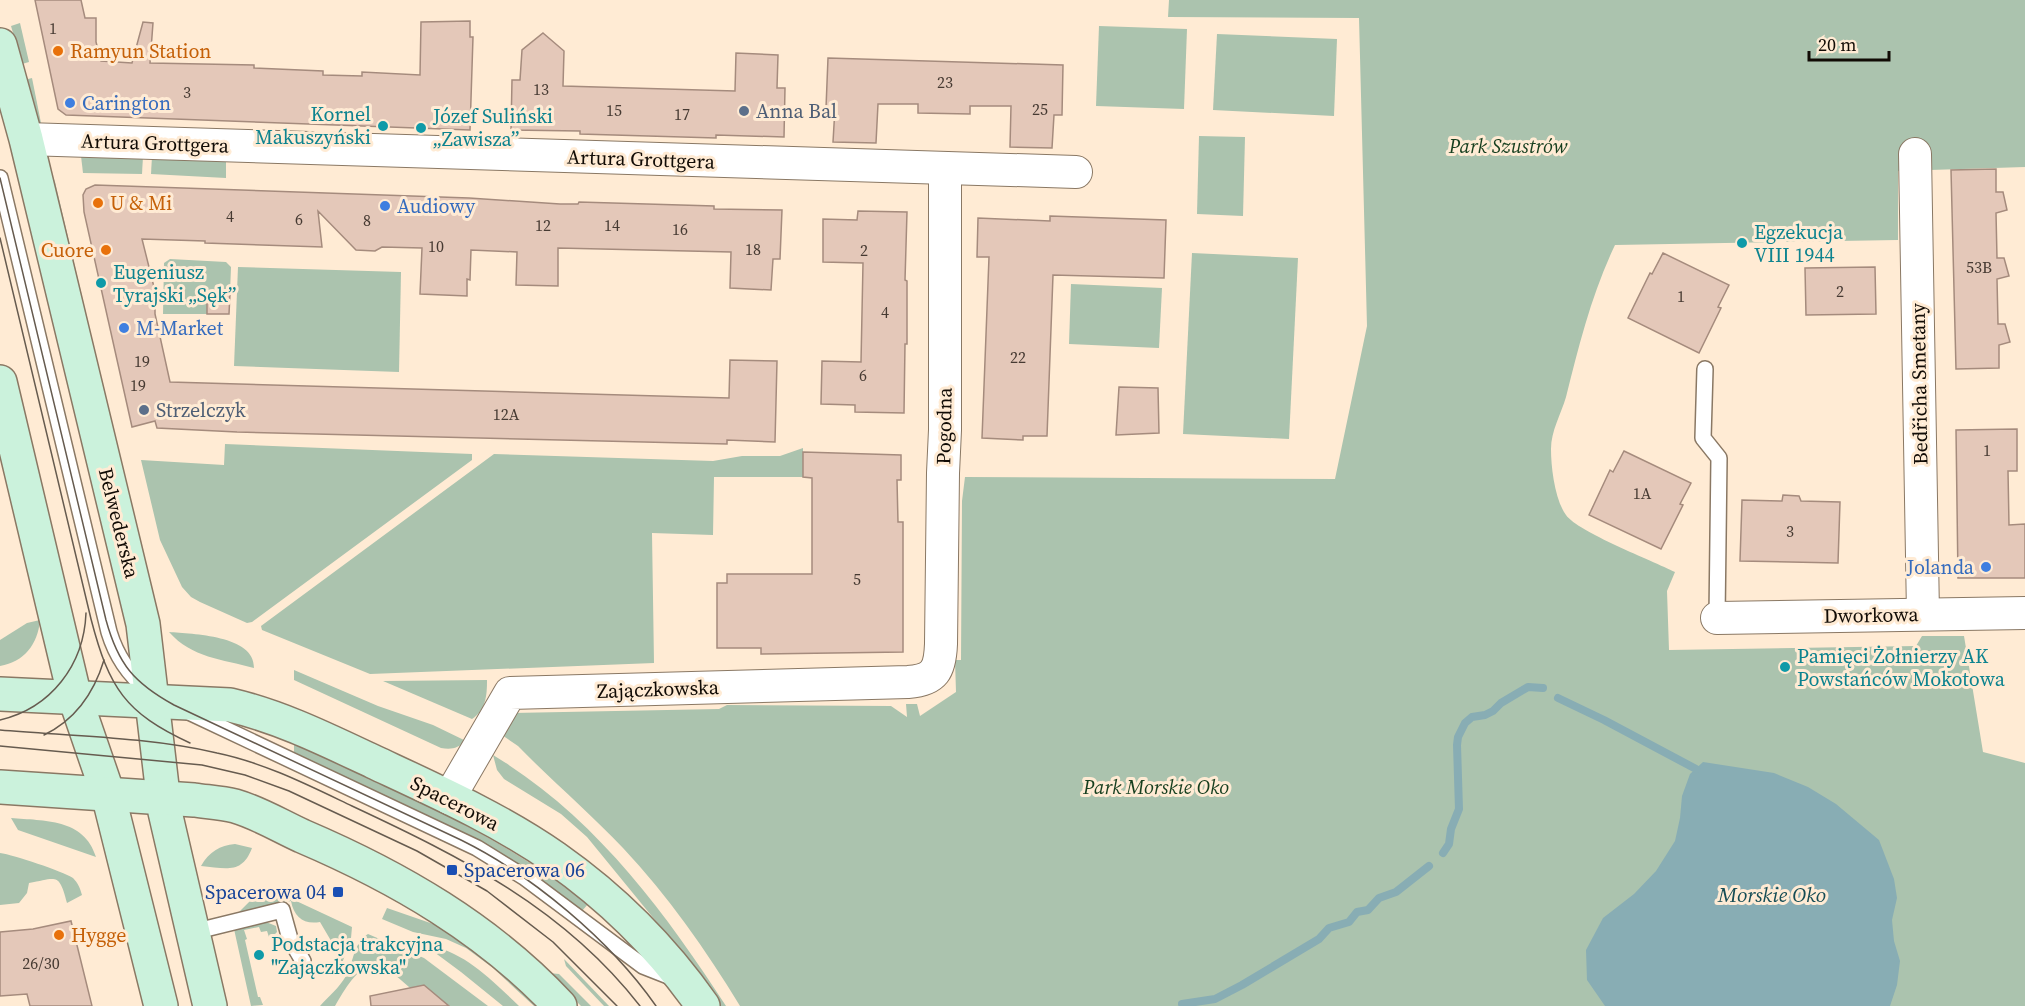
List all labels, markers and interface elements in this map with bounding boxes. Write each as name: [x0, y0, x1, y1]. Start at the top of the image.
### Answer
house number: 1: [49, 17, 57, 39]
scale bar: [1809, 24, 1888, 62]
text: 20 m: [1818, 32, 1856, 57]
place label: Ramyun Station: [70, 37, 211, 65]
marker: Ramyun Station: [51, 44, 65, 58]
house number: 23: [937, 71, 953, 93]
house number: 13: [533, 78, 549, 100]
house number: 3: [183, 81, 191, 103]
place label: Carington: [82, 89, 171, 117]
marker: Carington: [63, 96, 77, 110]
place label: Anna Bal: [756, 97, 837, 125]
house number: 25: [1032, 98, 1048, 120]
house number: 15: [606, 99, 622, 121]
place label: Kornel Makuszyński: [255, 100, 371, 151]
place label: Józef Suliński „Zawisza”: [432, 102, 553, 153]
house number: 17: [674, 103, 690, 125]
marker: Anna Bal: [737, 104, 751, 118]
marker: Kornel Makuszyński: [376, 119, 390, 133]
marker: Józef Suliński „Zawisza”: [414, 121, 428, 135]
street label: Artura Grottgera: [81, 126, 230, 160]
park label: Park Szustrów: [1448, 132, 1568, 160]
street label: Artura Grottgera: [567, 142, 716, 176]
place label: U & Mi: [110, 189, 172, 217]
place label: Audiowy: [397, 192, 476, 220]
marker: U & Mi: [91, 196, 105, 210]
marker: Audiowy: [378, 199, 392, 213]
house number: 4: [226, 205, 234, 227]
house number: 6: [295, 208, 303, 230]
house number: 8: [363, 209, 371, 231]
house number: 12: [535, 214, 551, 236]
house number: 14: [604, 214, 620, 236]
house number: 16: [672, 218, 688, 240]
place label: Egzekucja VIII 1944: [1754, 218, 1844, 269]
house number: 10: [428, 235, 444, 257]
place label: Cuore: [41, 236, 94, 264]
marker: Egzekucja VIII 1944: [1735, 236, 1749, 250]
house number: 18: [745, 238, 761, 260]
house number: 2: [860, 239, 868, 261]
marker: Cuore: [99, 243, 113, 257]
house number: 53B: [1966, 256, 1992, 278]
place label: Eugeniusz Tyrajski „Sęk”: [113, 258, 236, 309]
marker: Eugeniusz Tyrajski „Sęk”: [94, 276, 108, 290]
house number: 2: [1836, 280, 1844, 302]
house number: 1: [1677, 285, 1685, 307]
house number: 4: [881, 301, 889, 323]
street label: Bedřicha Smetany: [1904, 302, 1934, 465]
place label: M-Market: [136, 314, 224, 342]
marker: M-Market: [117, 321, 131, 335]
house number: 22: [1010, 346, 1026, 368]
house number: 19: [134, 350, 150, 372]
house number: 6: [859, 364, 867, 386]
house number: 19: [130, 374, 146, 396]
street label: Pogodna: [929, 386, 959, 465]
place label: Strzelczyk: [156, 396, 246, 424]
marker: Strzelczyk: [137, 403, 151, 417]
house number: 12A: [493, 403, 520, 425]
house number: 1: [1983, 439, 1991, 461]
street label: Belwederska: [92, 465, 146, 582]
house number: 1A: [1633, 482, 1652, 504]
house number: 3: [1786, 520, 1794, 542]
place label: Jolanda: [1906, 553, 1975, 581]
marker: Jolanda: [1979, 560, 1993, 574]
house number: 5: [853, 568, 861, 590]
street label: Dworkowa: [1823, 600, 1920, 630]
place label: Pamięci Żołnierzy AK Powstańców Mokotowa: [1797, 642, 2006, 693]
marker: Pamięci Żołnierzy AK Powstańców Mokotowa: [1778, 660, 1792, 674]
street label: Zajączkowska: [597, 673, 720, 705]
street label: Spacerowa: [406, 769, 505, 838]
park label: Park Morskie Oko: [1082, 773, 1229, 801]
place label: Spacerowa 06: [464, 856, 585, 884]
marker: Spacerowa 06: [445, 863, 459, 877]
place label: Spacerowa 04: [205, 878, 326, 906]
water label: Morskie Oko: [1717, 880, 1826, 909]
marker: Spacerowa 04: [331, 885, 345, 899]
place label: Hygge: [71, 921, 127, 949]
marker: Hygge: [52, 928, 66, 942]
place label: Podstacja trakcyjna "Zajączkowska": [271, 930, 444, 981]
marker: Podstacja trakcyjna "Zajączkowska": [252, 948, 266, 962]
house number: 26/30: [22, 952, 60, 974]

